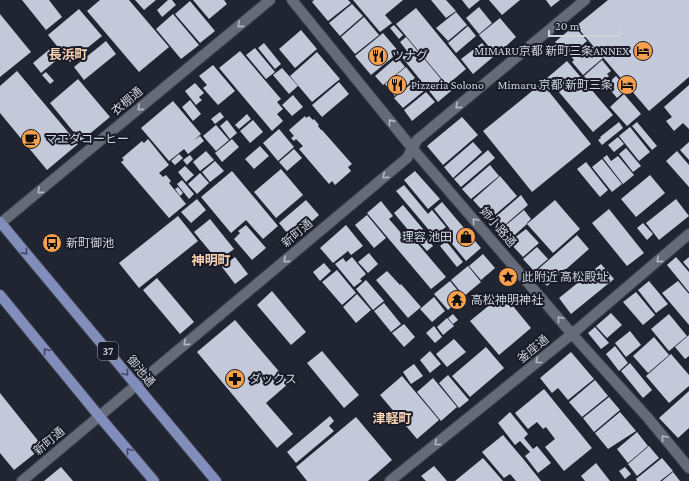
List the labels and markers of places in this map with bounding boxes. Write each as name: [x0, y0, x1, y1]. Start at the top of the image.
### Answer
hotel icon: MIMARU京都 新町三条ANNEX: [632, 40, 654, 62]
place label: MIMARU京都 新町三条ANNEX: [474, 44, 629, 58]
restaurant icon: ツナグ: [367, 45, 389, 67]
place label: ツナグ: [392, 49, 428, 63]
restaurant icon: Pizzeria Solono: [386, 74, 408, 96]
hotel icon: Mimaru 京都 新町三条: [616, 74, 638, 96]
place label: Pizzeria Solono: [411, 78, 484, 92]
place label: Mimaru 京都 新町三条: [498, 78, 613, 92]
cafe icon: マエダコーヒー: [20, 128, 42, 150]
place label: マエダコーヒー: [45, 132, 129, 146]
shop icon: 理容 池田: [455, 226, 477, 248]
place label: 理容 池田: [402, 230, 452, 244]
bus stop icon: 新町御池: [41, 232, 63, 254]
place label: 新町御池: [66, 236, 114, 250]
place icon: 此附近 高松殿址: [497, 266, 519, 288]
place label: 此附近 高松殿址: [522, 270, 608, 284]
temple icon: 高松神明神社: [446, 289, 468, 311]
place label: 高松神明神社: [471, 293, 543, 307]
pharmacy icon: ダックス: [224, 368, 246, 390]
place label: ダックス: [249, 372, 297, 386]

